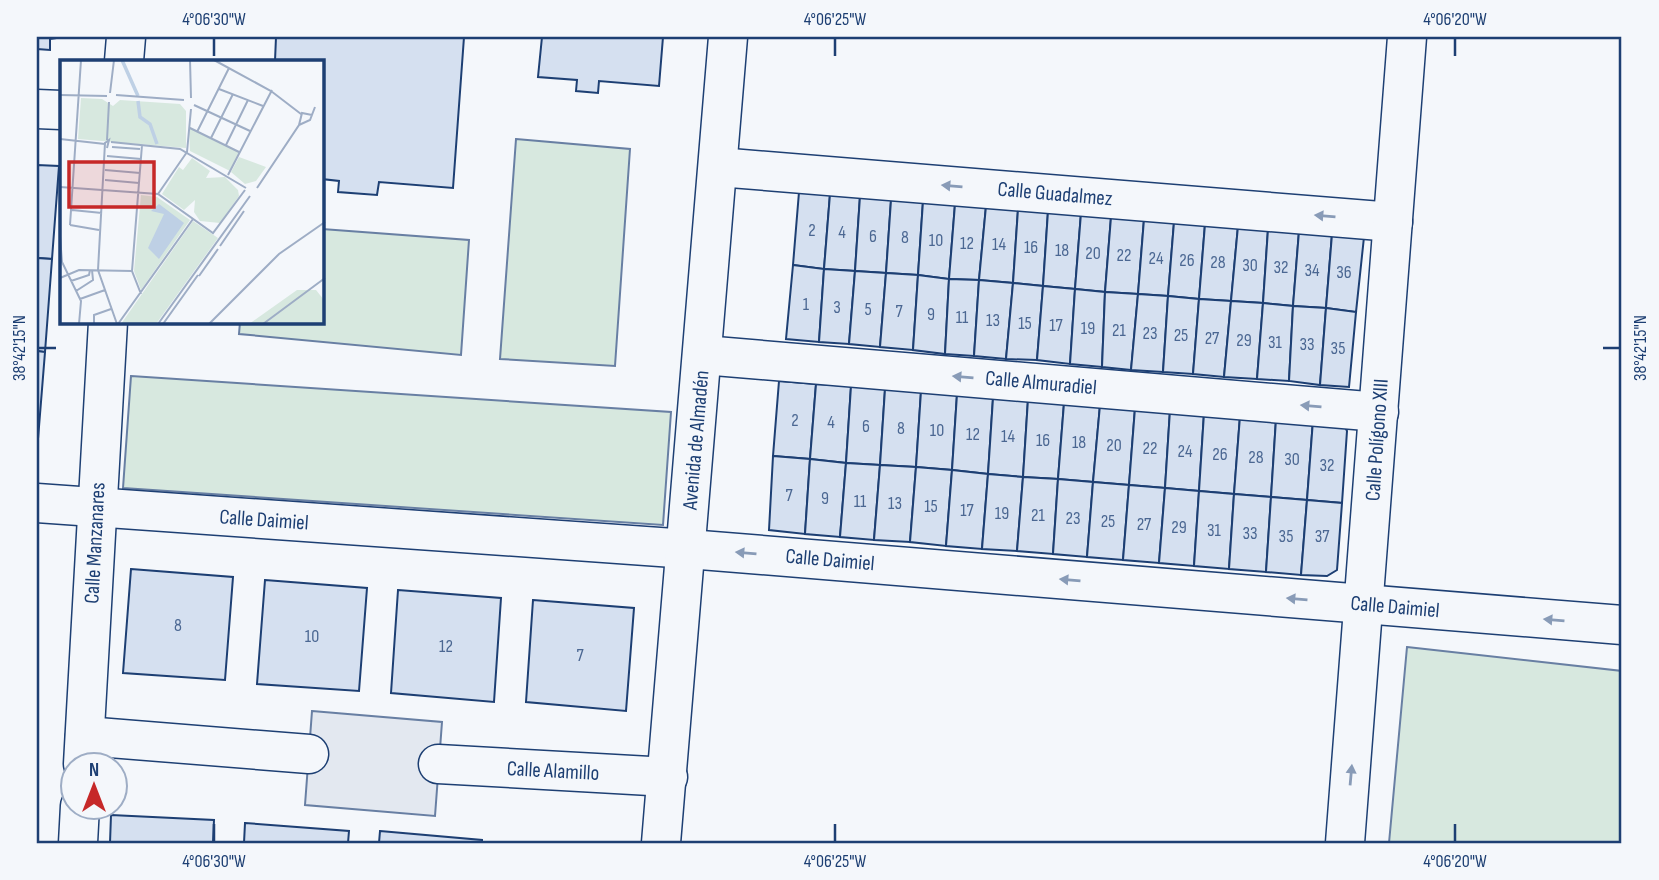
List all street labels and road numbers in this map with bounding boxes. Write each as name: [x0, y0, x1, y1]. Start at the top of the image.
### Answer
street label: Calle Guadalmez: [997, 177, 1114, 212]
street label: Calle Almuradiel: [984, 366, 1098, 400]
street label: Avenida de Almadén: [677, 369, 715, 512]
street label: Calle Polígono XIII: [1360, 378, 1394, 502]
street label: Calle Manzanares: [79, 482, 111, 604]
street label: Calle Daimiel: [219, 504, 309, 536]
street label: Calle Daimiel: [784, 544, 876, 576]
street label: Calle Daimiel: [1349, 591, 1441, 623]
street label: Calle Alamillo: [506, 756, 600, 786]

